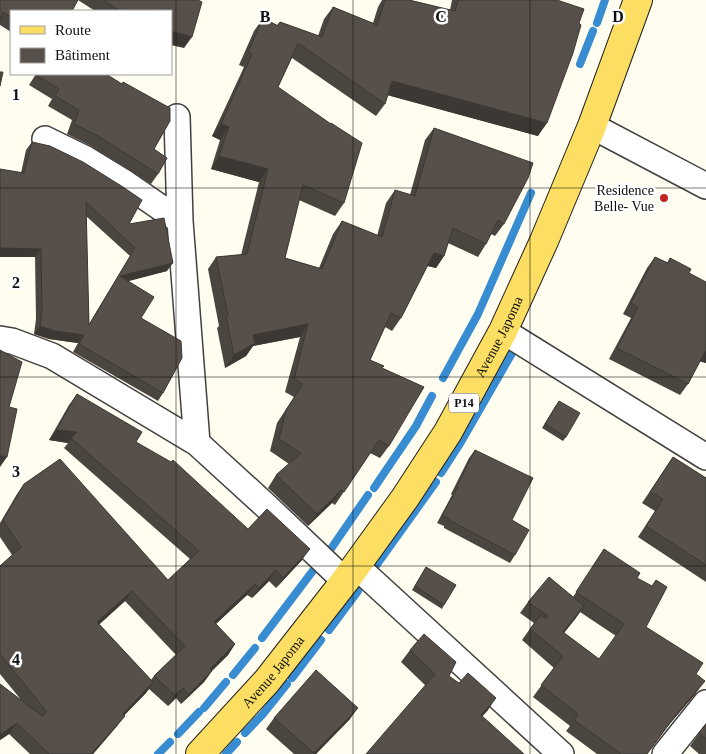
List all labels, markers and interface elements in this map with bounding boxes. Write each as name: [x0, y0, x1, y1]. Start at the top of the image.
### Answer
text: B: [260, 8, 271, 25]
text: C: [435, 8, 447, 25]
text: D: [612, 8, 624, 25]
legend: [10, 10, 172, 75]
text: Route: [55, 22, 91, 38]
text: Bâtiment: [55, 47, 111, 63]
text: 1: [12, 86, 20, 103]
place label: Residence Belle- Vue: [594, 183, 654, 214]
marker: Residence Belle- Vue: [658, 192, 670, 204]
text: 2: [12, 274, 20, 291]
street label: Avenue Japoma: [472, 293, 526, 380]
road number: P14: [449, 393, 479, 412]
text: 3: [12, 463, 20, 480]
street label: Avenue Japoma: [239, 632, 307, 711]
text: 4: [12, 651, 20, 668]

